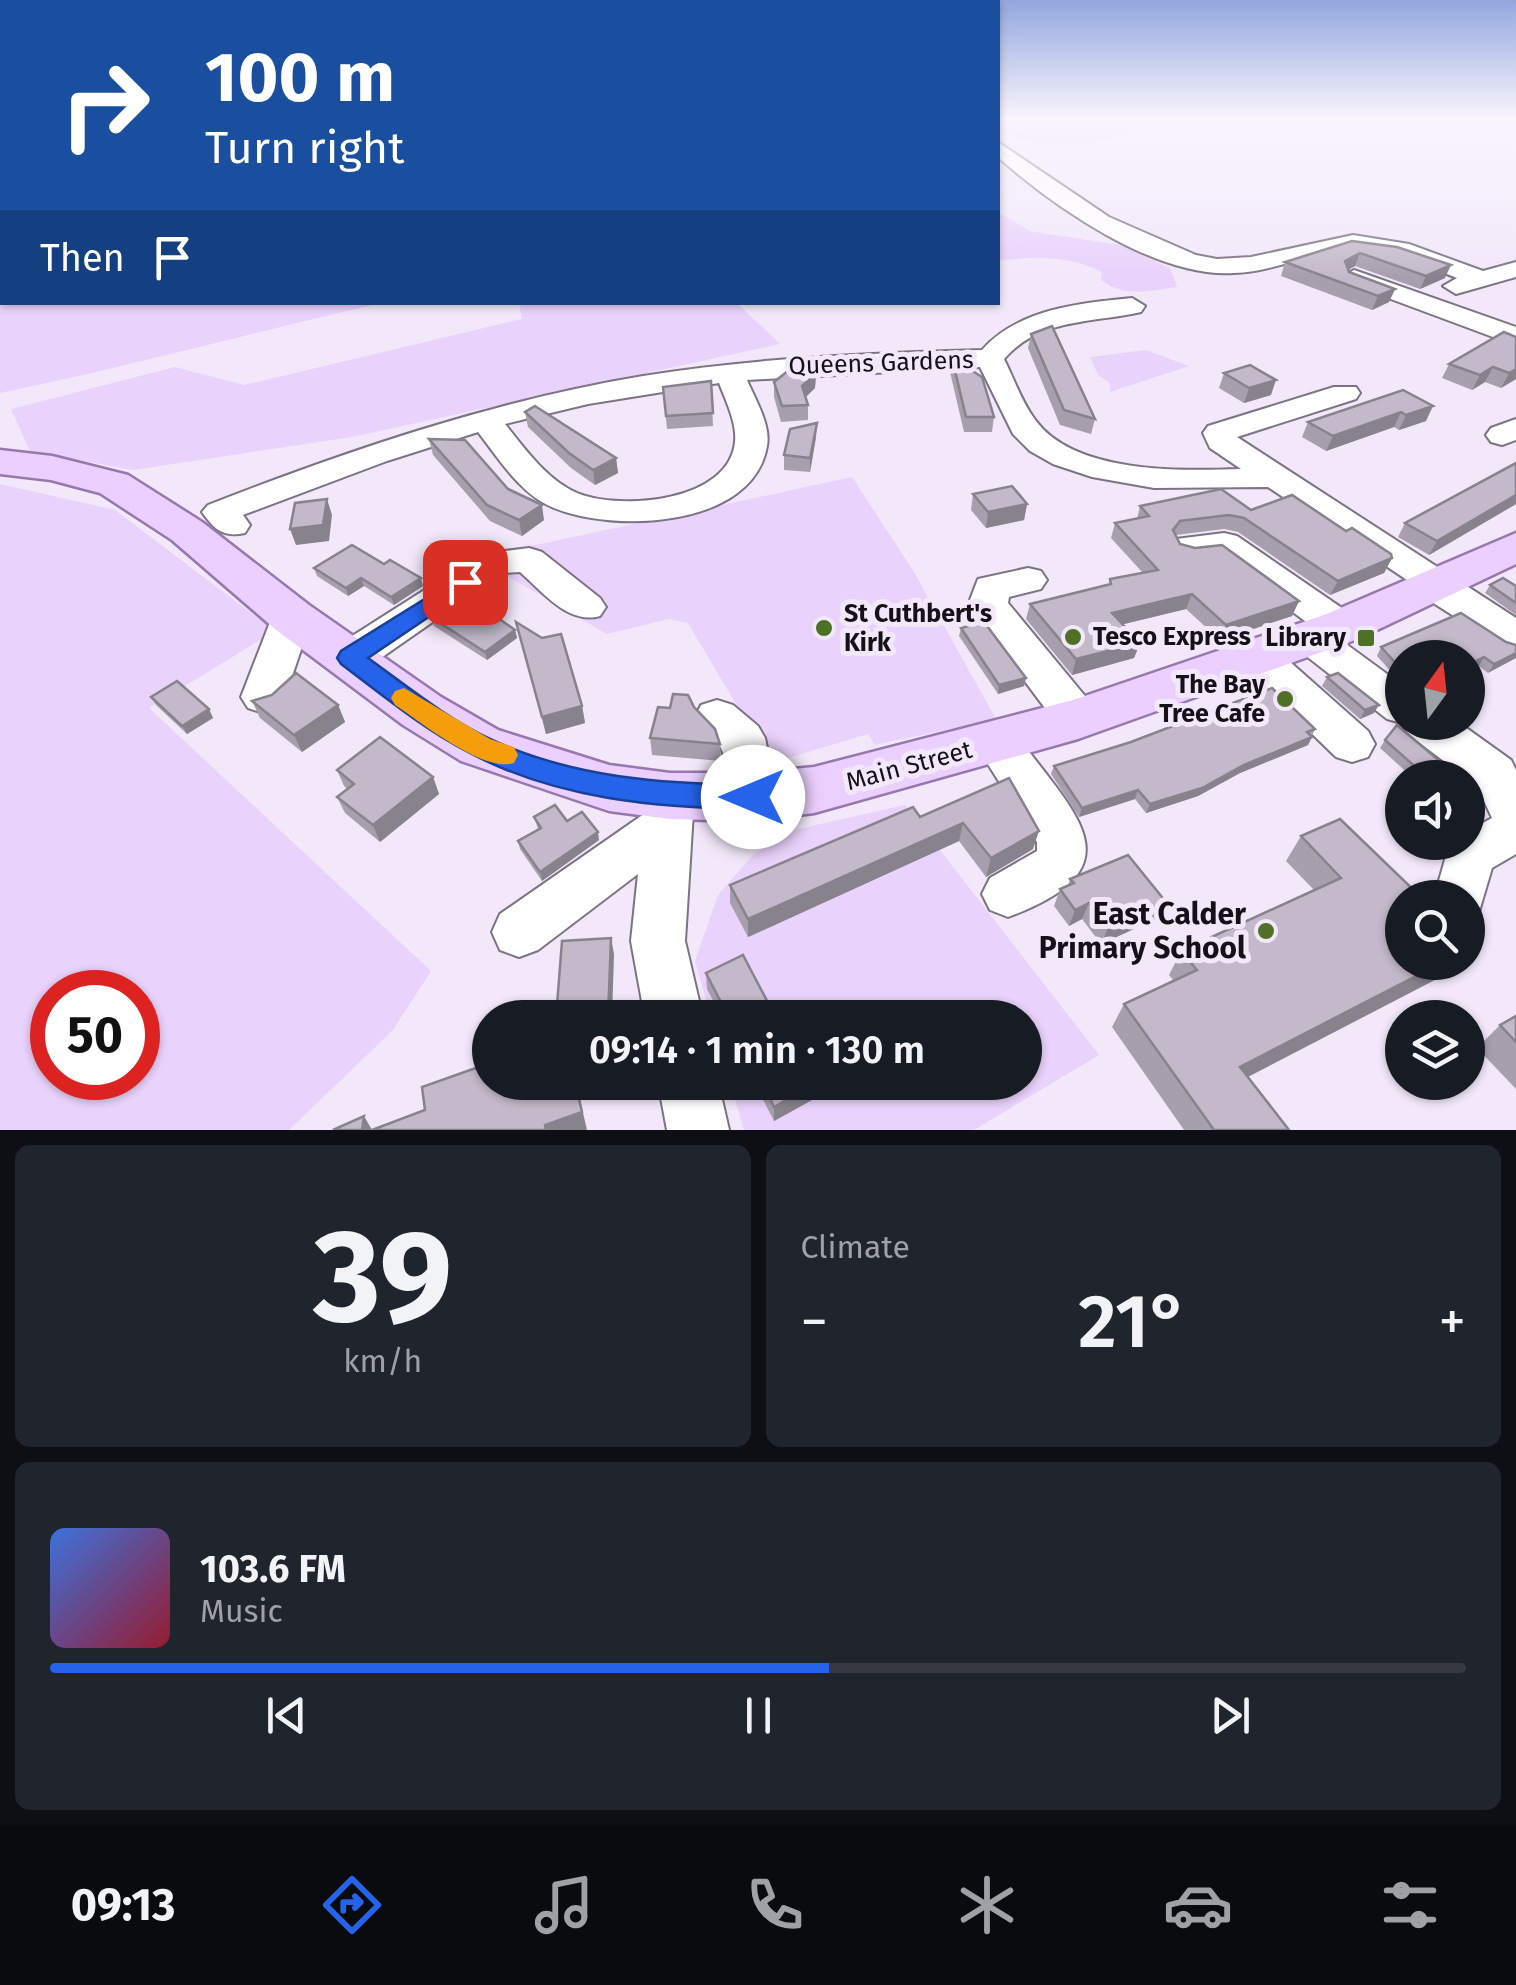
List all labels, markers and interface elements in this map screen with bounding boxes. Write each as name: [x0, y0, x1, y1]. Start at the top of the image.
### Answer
text: 100 m: [205, 36, 395, 120]
icon: right: [40, 40, 170, 170]
text: Turn right: [205, 121, 404, 175]
icon: arrive: [145, 230, 200, 285]
text: Then: [40, 235, 125, 281]
street label: Queens Gardens: [788, 345, 974, 381]
pin: [423, 540, 508, 625]
icon: arrive: [438, 555, 493, 610]
place label: St Cuthbert's Kirk: [844, 599, 992, 658]
marker: St Cuthbert's Kirk: [813, 617, 835, 639]
place label: Tesco Express: [1093, 622, 1251, 652]
place label: Library: [1265, 623, 1347, 653]
marker: Tesco Express: [1062, 626, 1084, 648]
marker: Library: [1355, 627, 1377, 649]
north arrow: [1385, 640, 1485, 740]
map controls: [1385, 640, 1485, 1100]
place label: The Bay Tree Cafe: [1159, 670, 1266, 729]
marker: The Bay Tree Cafe: [1274, 688, 1296, 710]
street label: Main Street: [843, 735, 976, 797]
position arrow: [701, 745, 805, 849]
button: sound: [1385, 760, 1485, 860]
button: search: [1385, 880, 1485, 980]
place label: East Calder Primary School: [1039, 896, 1247, 966]
marker: East Calder Primary School: [1255, 920, 1277, 942]
speed limit sign: 50: [30, 970, 160, 1100]
button: layers: [1385, 1000, 1485, 1100]
text: 09:14 · 1 min · 130 m: [589, 1027, 925, 1073]
text: 39: [313, 1199, 452, 1355]
text: Climate: [801, 1228, 910, 1266]
text: 21°: [1078, 1277, 1188, 1367]
text: −: [801, 1289, 828, 1355]
text: +: [1439, 1289, 1466, 1355]
text: km/h: [343, 1342, 422, 1380]
text: 103.6 FM: [200, 1546, 346, 1592]
text: Music: [200, 1592, 283, 1630]
icon: previous: [259, 1688, 314, 1743]
icon: pause: [731, 1688, 786, 1743]
icon: next: [1203, 1688, 1258, 1743]
icon: directions: [317, 1870, 387, 1940]
icon: music: [529, 1870, 599, 1940]
icon: phone: [740, 1870, 810, 1940]
icon: climate: [952, 1870, 1022, 1940]
icon: car: [1163, 1870, 1233, 1940]
icon: filters: [1375, 1870, 1445, 1940]
text: 09:13: [71, 1878, 175, 1932]

